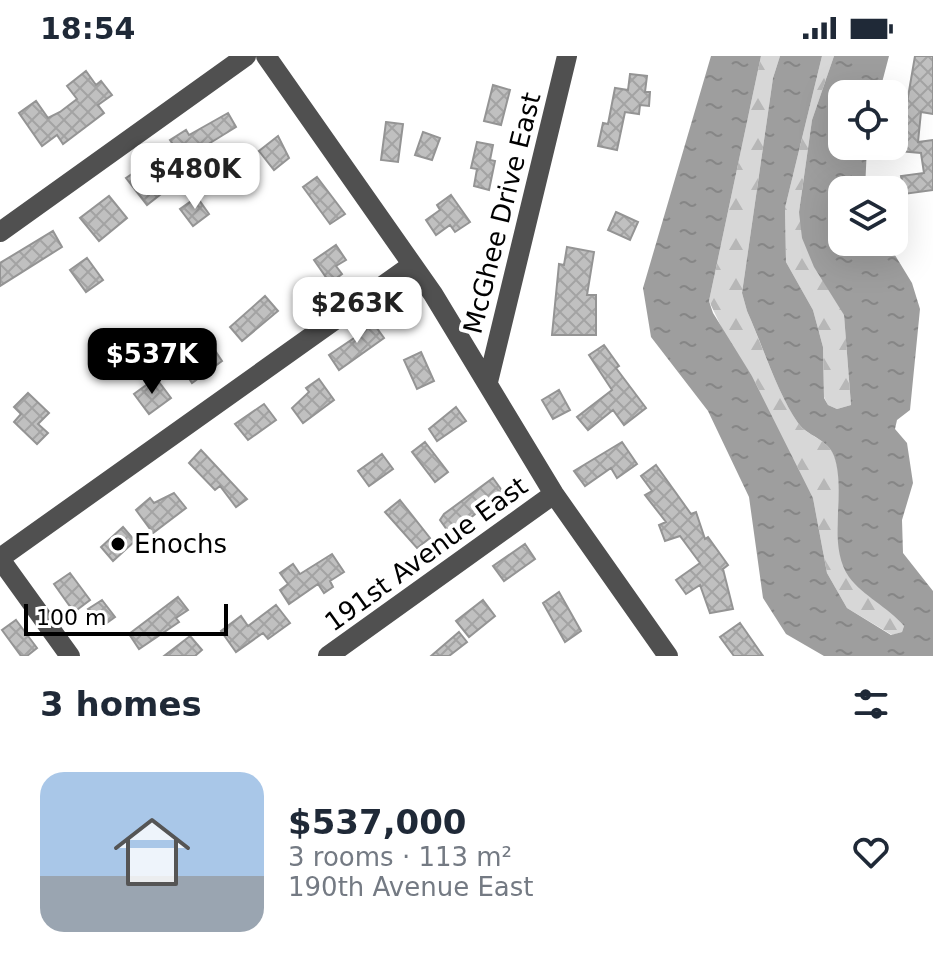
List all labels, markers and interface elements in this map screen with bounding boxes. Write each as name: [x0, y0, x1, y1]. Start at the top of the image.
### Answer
text: 18:54: [40, 11, 136, 46]
map controls: [828, 80, 908, 256]
button: locate: [828, 80, 908, 160]
street label: McGhee Drive East: [458, 89, 546, 337]
pin: $480K: [139, 143, 251, 211]
text: $480K: [149, 154, 241, 184]
button: layers: [828, 176, 908, 256]
pin: $263K: [301, 277, 413, 345]
text: $263K: [311, 288, 403, 318]
pin: $537K: [96, 328, 208, 396]
text: $537K: [106, 339, 198, 369]
street label: 191st Avenue East: [319, 471, 533, 637]
place label: Enochs: [134, 529, 227, 559]
marker: Enochs: [109, 535, 127, 553]
scale bar: [24, 600, 228, 636]
text: 100 m: [36, 605, 106, 630]
icon: filters: [849, 682, 893, 726]
text: 3 homes: [40, 684, 202, 724]
text: $537,000: [288, 802, 467, 842]
icon: home: [104, 804, 200, 900]
icon: heart: [849, 830, 893, 874]
text: 3 rooms · 113 m²: [288, 842, 512, 872]
text: 190th Avenue East: [288, 872, 534, 902]

